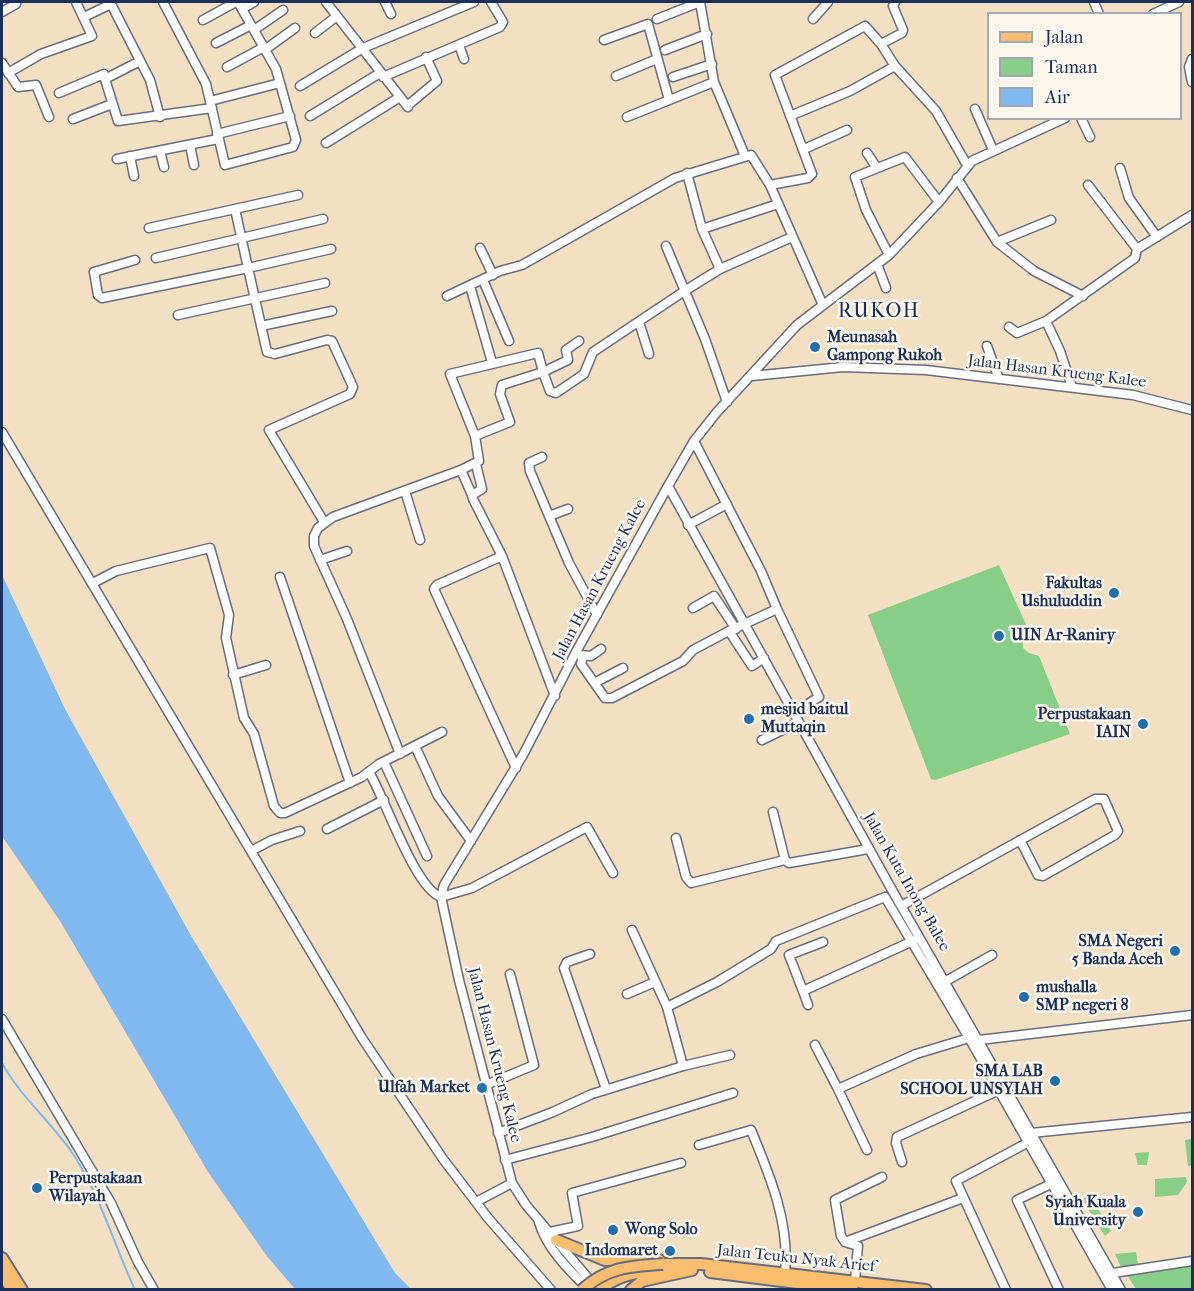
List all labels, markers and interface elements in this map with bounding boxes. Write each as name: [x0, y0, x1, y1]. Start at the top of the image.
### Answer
legend: [987, 12, 1182, 120]
text: Jalan: [1045, 27, 1083, 48]
text: Taman: [1045, 57, 1098, 78]
text: Air: [1045, 87, 1070, 108]
district label: RUKOH: [838, 300, 920, 324]
place label: Meunasah Gampong Rukoh: [827, 328, 942, 366]
marker: Meunasah Gampong Rukoh: [808, 340, 822, 354]
street label: Jalan Hasan Krueng Kalee: [967, 352, 1147, 392]
street label: Jalan Hasan Krueng Kalee: [549, 496, 651, 664]
place label: Fakultas Ushuluddin: [1021, 574, 1102, 612]
marker: Fakultas Ushuluddin: [1107, 586, 1121, 600]
place label: UIN Ar-Raniry: [1011, 626, 1115, 646]
marker: UIN Ar-Raniry: [992, 629, 1006, 643]
place label: mesjid baitul Muttaqin: [761, 700, 848, 738]
place label: Perpustakaan IAIN: [1038, 705, 1131, 743]
marker: mesjid baitul Muttaqin: [742, 712, 756, 726]
marker: Perpustakaan IAIN: [1136, 717, 1150, 731]
street label: Jalan Kuta Inong Balee: [858, 809, 954, 955]
place label: SMA Negeri 5 Banda Aceh: [1072, 932, 1163, 970]
marker: SMA Negeri 5 Banda Aceh: [1168, 944, 1182, 958]
street label: Jalan Hasan Krueng Kalee: [463, 965, 525, 1145]
place label: mushalla SMP negeri 8: [1036, 978, 1129, 1016]
marker: mushalla SMP negeri 8: [1017, 990, 1031, 1004]
place label: SMA LAB SCHOOL UNSYIAH: [900, 1062, 1043, 1100]
marker: SMA LAB SCHOOL UNSYIAH: [1048, 1074, 1062, 1088]
place label: Ulfah Market: [378, 1078, 470, 1098]
marker: Ulfah Market: [475, 1081, 489, 1095]
place label: Perpustakaan Wilayah: [49, 1169, 142, 1207]
marker: Perpustakaan Wilayah: [30, 1181, 44, 1195]
place label: Syiah Kuala University: [1045, 1193, 1126, 1231]
marker: Syiah Kuala University: [1131, 1205, 1145, 1219]
place label: Wong Solo: [625, 1220, 698, 1240]
marker: Wong Solo: [606, 1223, 620, 1237]
place label: Indomaret: [585, 1241, 658, 1261]
street label: Jalan Teuku Nyak Arief: [716, 1241, 876, 1277]
marker: Indomaret: [663, 1244, 677, 1258]

